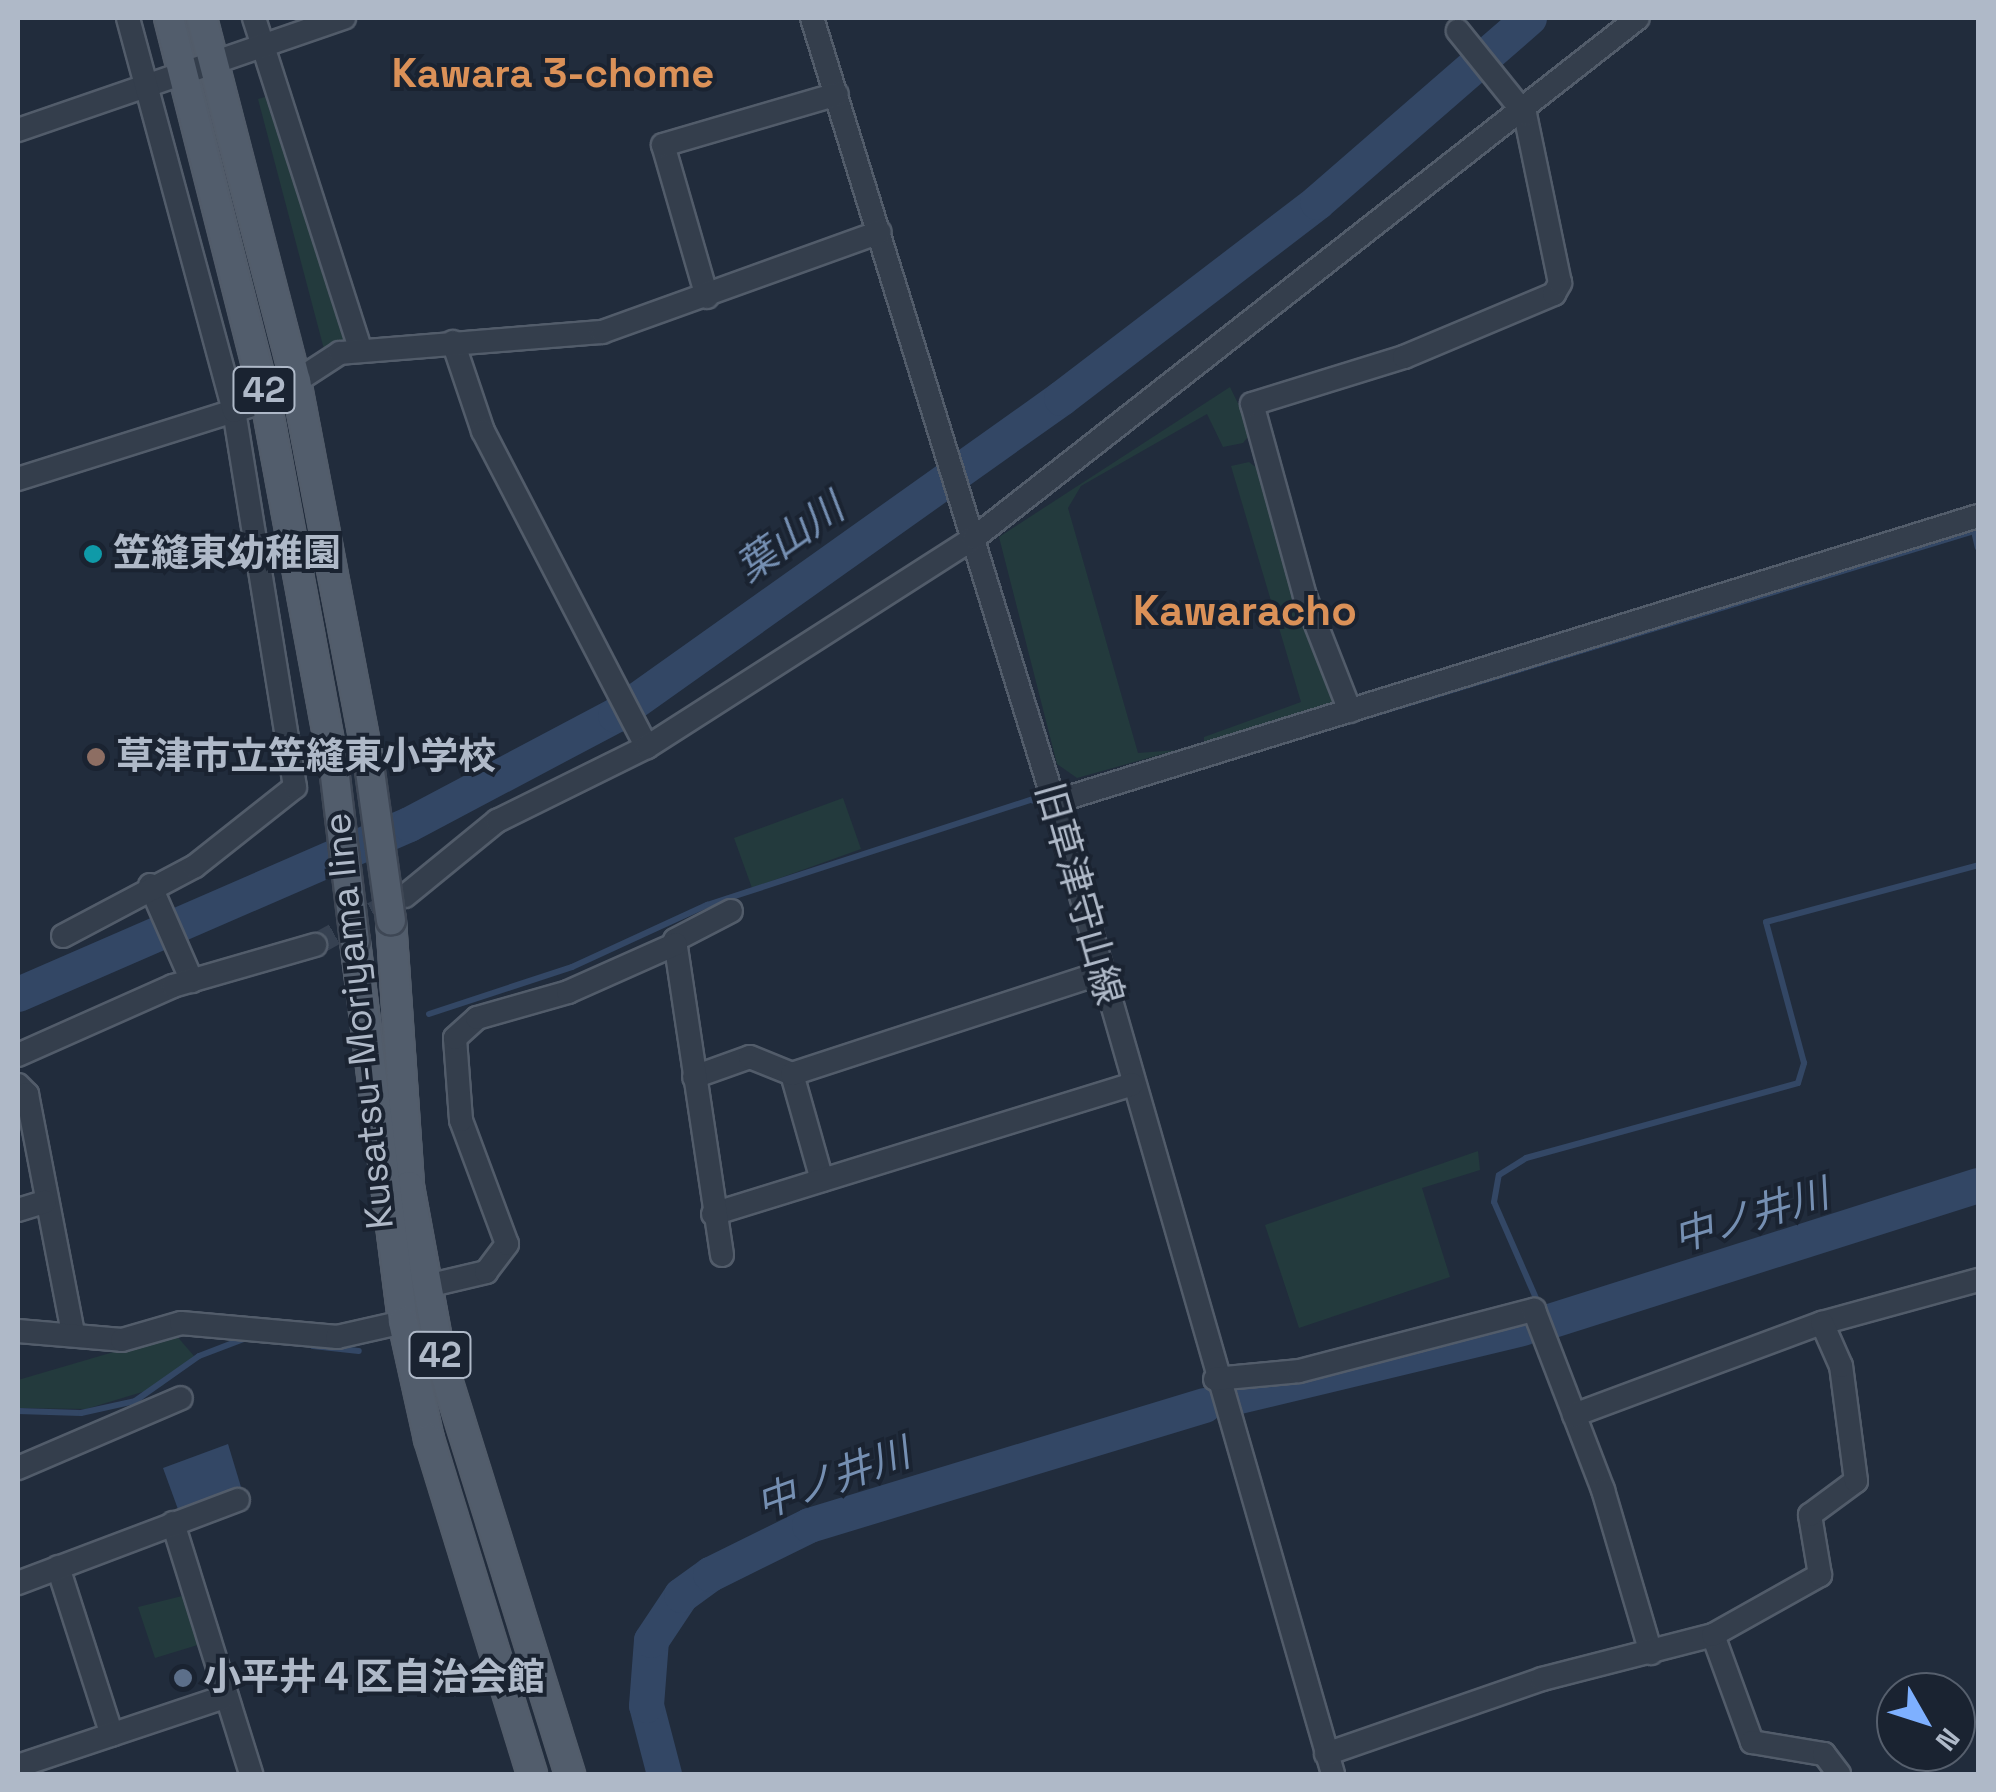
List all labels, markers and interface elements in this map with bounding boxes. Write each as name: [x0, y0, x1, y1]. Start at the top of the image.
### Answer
district label: Kawara 3-chome: [392, 50, 714, 98]
road number: 42: [232, 360, 296, 420]
water label: 葉山川: [727, 484, 853, 592]
place label: 笠縫東幼稚園: [113, 531, 341, 577]
marker: 笠縫東幼稚園: [82, 543, 104, 565]
district label: Kawaracho: [1133, 586, 1357, 636]
place label: 草津市立笠縫東小学校: [116, 734, 496, 780]
marker: 草津市立笠縫東小学校: [85, 746, 107, 768]
street label: 旧草津守山線: [1026, 778, 1132, 1010]
street label: Kusatsu-Moriyama line: [314, 811, 404, 1231]
water label: 中ノ井川: [1667, 1170, 1835, 1262]
road number: 42: [408, 1325, 472, 1385]
water label: 中ノ井川: [750, 1429, 916, 1529]
place label: 小平井４区自治会館: [203, 1655, 545, 1701]
marker: 小平井４区自治会館: [172, 1667, 194, 1689]
north arrow: [1876, 1672, 1976, 1772]
text: N: [1928, 1721, 1968, 1758]

